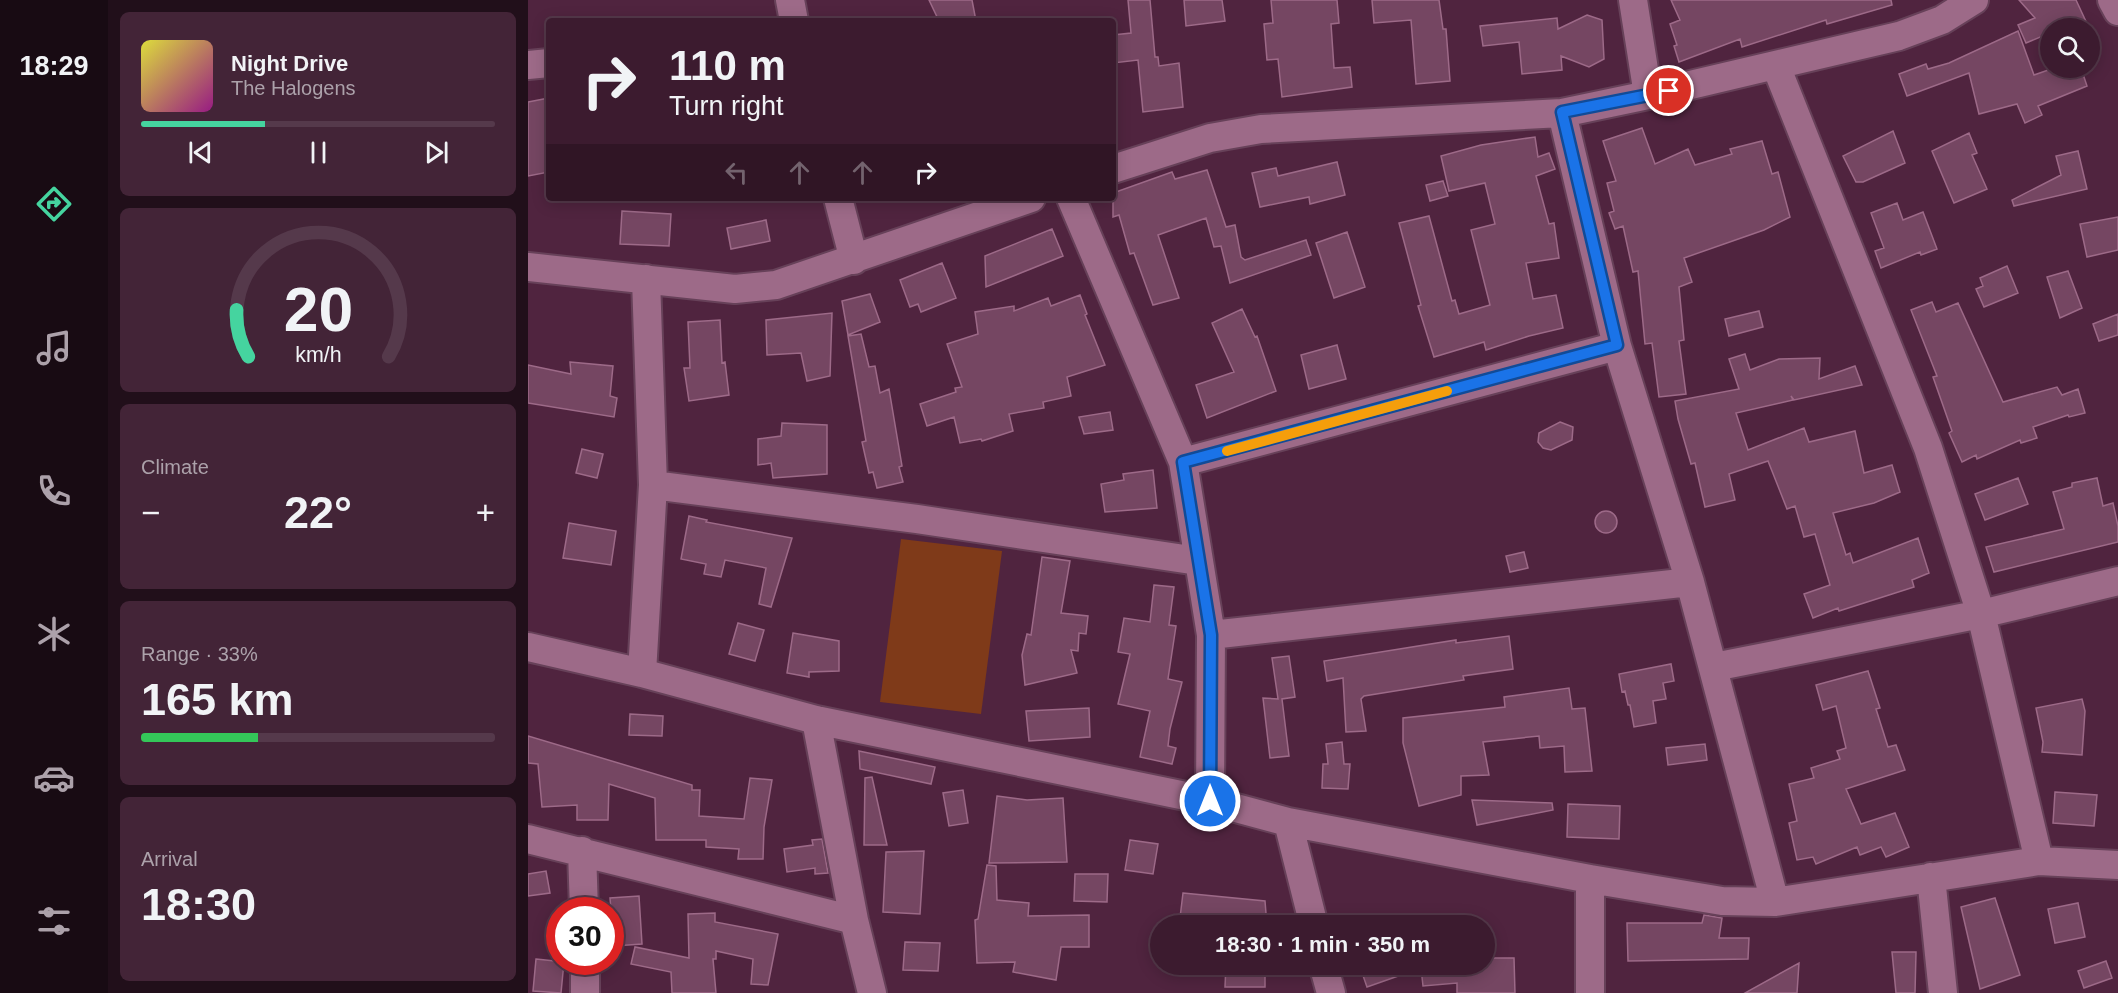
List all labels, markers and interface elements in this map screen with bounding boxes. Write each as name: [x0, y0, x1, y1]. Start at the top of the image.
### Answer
map controls: [2040, 18, 2100, 78]
button: search: [2040, 18, 2100, 78]
icon: right: [570, 42, 648, 120]
text: 110 m: [669, 42, 786, 89]
text: 18:29: [19, 51, 89, 81]
text: Night Drive: [231, 51, 348, 76]
pin: [1643, 65, 1694, 116]
icon: arrive: [1652, 74, 1685, 107]
text: The Halogens: [231, 77, 356, 99]
text: Turn right: [669, 91, 784, 121]
icon: previous: [184, 136, 217, 169]
icon: pause: [302, 136, 335, 169]
icon: next: [420, 136, 453, 169]
icon: left: [720, 156, 753, 189]
icon: ahead: [783, 156, 816, 189]
icon: ahead: [846, 156, 879, 189]
icon: right: [909, 156, 942, 189]
icon: directions: [33, 183, 75, 225]
text: 20: [283, 275, 353, 344]
icon: music: [33, 327, 75, 369]
text: km/h: [295, 344, 341, 368]
text: Climate: [141, 456, 209, 478]
icon: phone: [33, 470, 75, 512]
text: 22°: [284, 487, 352, 538]
text: −: [141, 494, 160, 531]
text: +: [476, 494, 495, 531]
icon: climate: [33, 613, 75, 655]
text: Range · 33%: [141, 643, 258, 665]
text: 165 km: [141, 674, 294, 725]
icon: car: [33, 757, 75, 799]
position arrow: [1178, 769, 1242, 833]
text: Arrival: [141, 848, 198, 870]
text: 18:30: [141, 879, 256, 930]
speed limit sign: 30: [546, 897, 624, 975]
icon: filters: [33, 900, 75, 942]
text: 18:30 · 1 min · 350 m: [1215, 932, 1430, 957]

